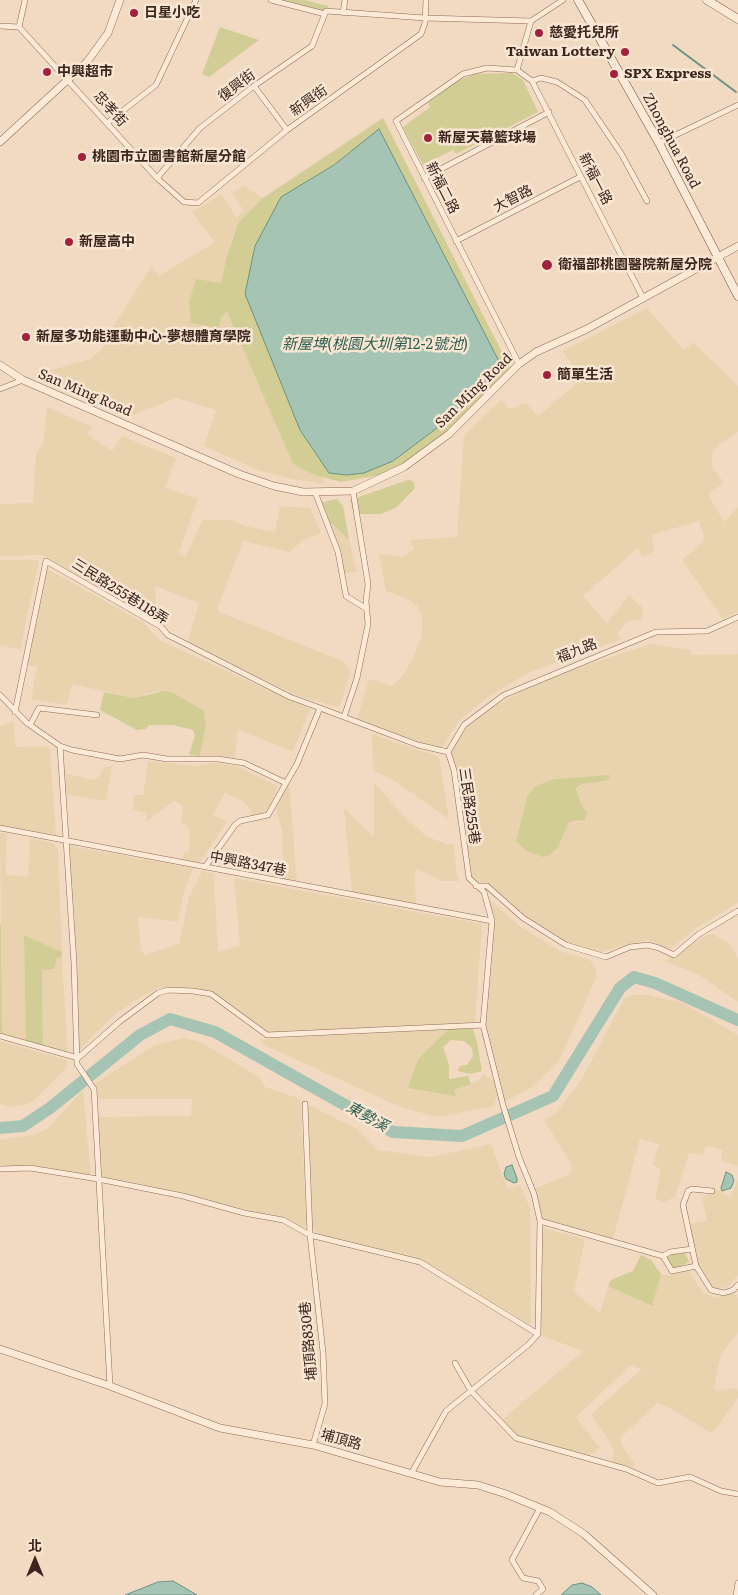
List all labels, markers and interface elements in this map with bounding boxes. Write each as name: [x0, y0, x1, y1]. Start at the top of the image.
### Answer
place label: 日星小吃: [144, 5, 200, 21]
marker: 日星小吃: [128, 7, 140, 19]
place label: 慈愛托兒所: [549, 25, 619, 41]
marker: 慈愛托兒所: [533, 27, 545, 39]
place label: Taiwan Lottery: [506, 44, 615, 60]
marker: Taiwan Lottery: [619, 46, 631, 58]
place label: 中興超市: [57, 64, 113, 80]
marker: 中興超市: [41, 66, 53, 78]
place label: SPX Express: [624, 66, 711, 82]
street label: 復興街: [215, 67, 259, 105]
marker: SPX Express: [608, 68, 620, 80]
street label: 新興街: [287, 82, 331, 120]
street label: 忠孝街: [90, 88, 130, 130]
street label: Zhonghua Road: [639, 90, 703, 192]
place label: 新屋天幕籃球場: [438, 130, 536, 146]
marker: 新屋天幕籃球場: [422, 132, 434, 144]
place label: 桃園市立圖書館新屋分館: [92, 149, 246, 165]
street label: 新福一路: [575, 150, 615, 208]
marker: 桃園市立圖書館新屋分館: [76, 151, 88, 163]
street label: 新福二路: [422, 159, 462, 217]
street label: 大智路: [490, 182, 536, 216]
place label: 新屋高中: [79, 234, 135, 250]
marker: 新屋高中: [63, 236, 75, 248]
place label: 衛福部桃園醫院新屋分院: [558, 257, 712, 273]
marker: 衛福部桃園醫院新屋分院: [540, 258, 554, 272]
place label: 新屋多功能運動中心-夢想體育學院: [36, 329, 251, 345]
marker: 新屋多功能運動中心-夢想體育學院: [20, 331, 32, 343]
water label: 新屋埤(桃園大圳第12-2號池): [282, 336, 468, 354]
street label: San Ming Road: [432, 350, 516, 432]
street label: San Ming Road: [36, 366, 134, 420]
place label: 簡單生活: [557, 367, 613, 383]
marker: 簡單生活: [541, 369, 553, 381]
street label: 三民路255巷118弄: [69, 556, 171, 628]
street label: 福九路: [554, 635, 600, 667]
street label: 三民路255巷: [455, 767, 483, 845]
street label: 中興路347巷: [208, 848, 288, 880]
water label: 東勢溪: [343, 1098, 391, 1136]
street label: 埔頂路830巷: [297, 1301, 321, 1381]
street label: 埔頂路: [318, 1426, 364, 1454]
north arrow: [10, 1535, 60, 1585]
text: 北: [28, 1535, 42, 1555]

